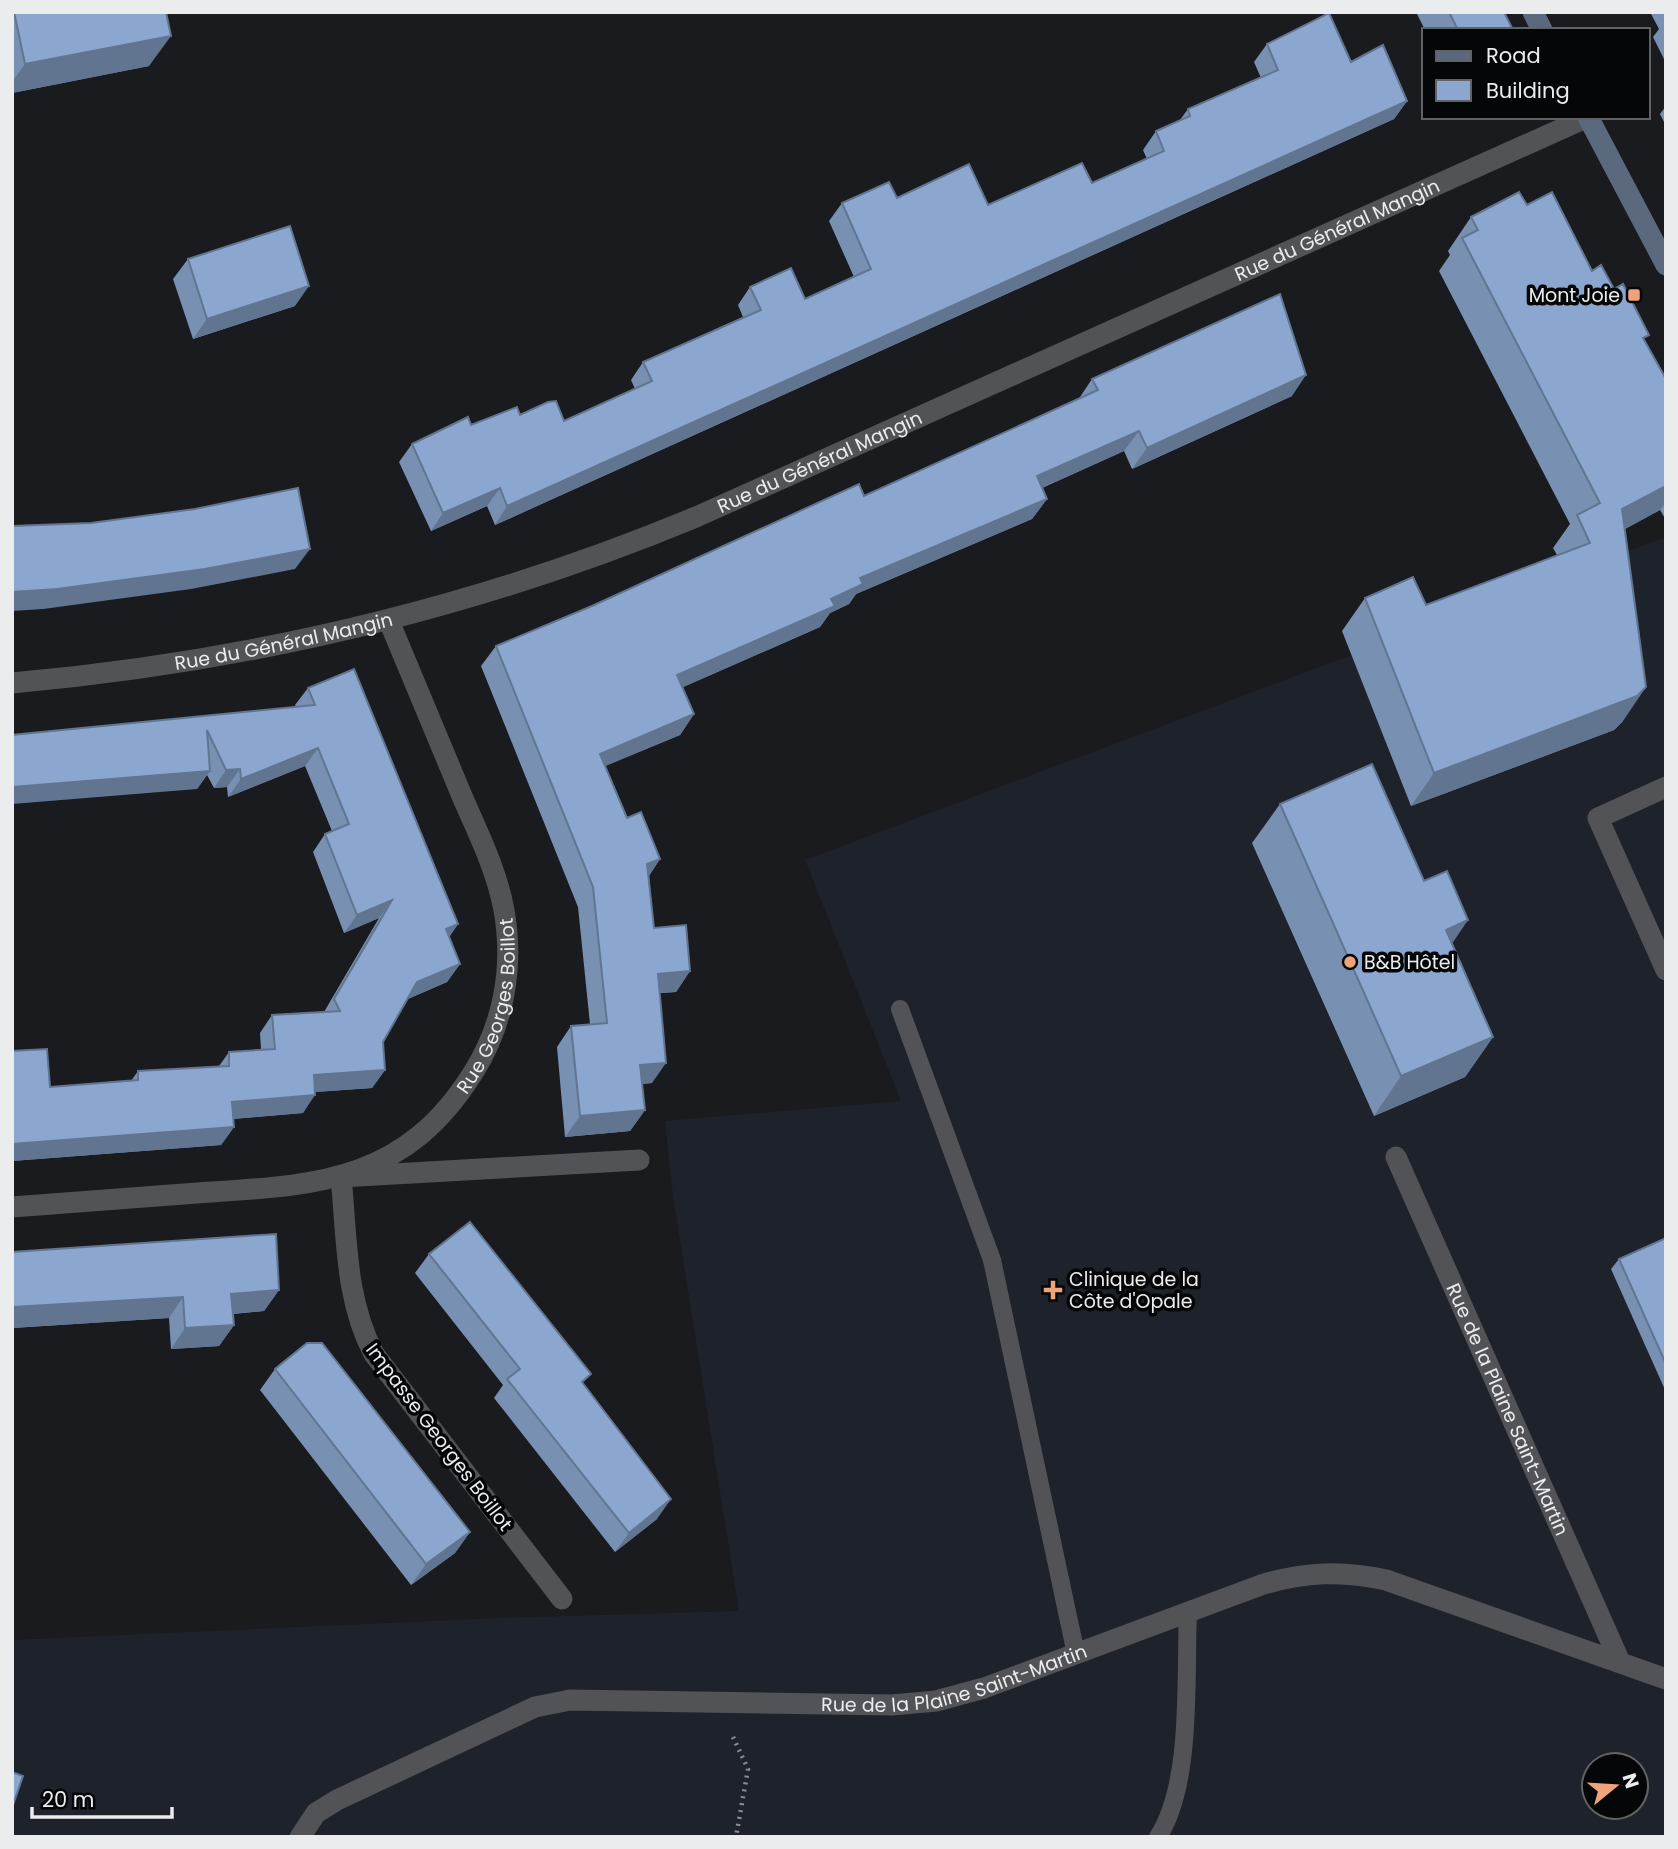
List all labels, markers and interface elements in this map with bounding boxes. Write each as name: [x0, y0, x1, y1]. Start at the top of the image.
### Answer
legend: [1422, 28, 1650, 119]
text: Road: [1486, 41, 1541, 70]
text: Building: [1486, 76, 1570, 105]
street label: Rue du Général Mangin: [1230, 172, 1444, 287]
place label: Mont Joie: [1529, 282, 1620, 309]
marker: Mont Joie: [1626, 287, 1642, 303]
street label: Rue du Général Mangin: [713, 404, 926, 519]
street label: Rue du Général Mangin: [173, 605, 395, 676]
street label: Rue Georges Boillot: [450, 917, 521, 1099]
place label: B&B Hôtel: [1364, 949, 1455, 976]
marker: B&B Hôtel: [1342, 954, 1358, 970]
place label: Clinique de la Côte d'Opale: [1069, 1266, 1199, 1315]
street label: Rue de la Plaine Saint-Martin: [1440, 1279, 1576, 1540]
marker: Clinique de la Côte d'Opale: [1043, 1280, 1063, 1300]
street label: Impasse Georges Boillot: [359, 1337, 519, 1537]
street label: Rue de la Plaine Saint-Martin: [821, 1637, 1091, 1718]
north arrow: [1580, 1751, 1650, 1821]
text: N: [1616, 1770, 1646, 1792]
scale bar: [32, 1776, 172, 1820]
text: 20 m: [42, 1785, 95, 1814]

